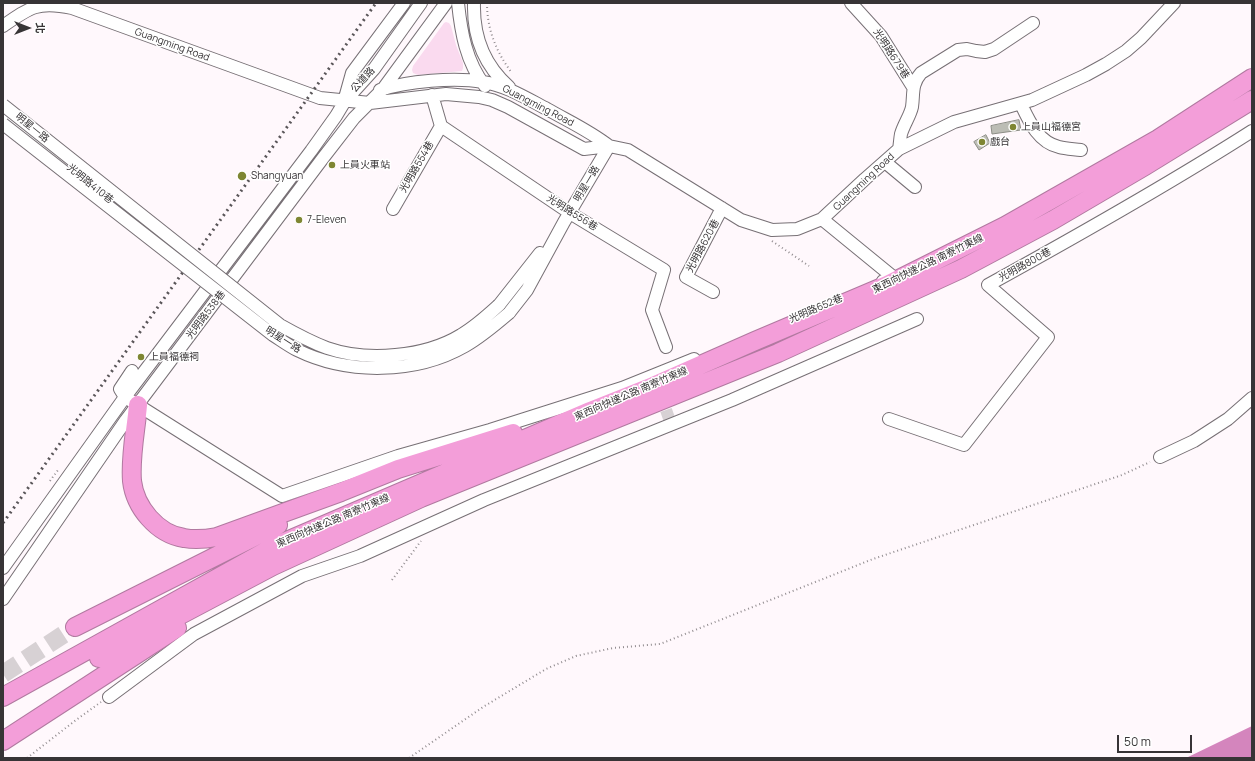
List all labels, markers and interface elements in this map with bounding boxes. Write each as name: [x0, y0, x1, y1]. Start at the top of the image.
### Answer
north arrow: [8, 8, 48, 48]
text: 北: [33, 23, 48, 34]
street label: Guangming Road: [133, 26, 211, 64]
street label: 光明路679巷: [870, 27, 912, 81]
street label: 公道路: [349, 65, 377, 95]
street label: Guangming Road: [500, 83, 576, 129]
street label: 明星一路: [13, 111, 51, 145]
place label: 上員山福德宮: [1021, 121, 1081, 133]
marker: 上員山福德宮: [1008, 122, 1018, 132]
place label: 戲台: [990, 136, 1010, 148]
marker: 戲台: [977, 137, 987, 147]
street label: 光明路554巷: [397, 139, 437, 195]
street label: Guangming Road: [831, 151, 897, 213]
place label: 上員火車站: [340, 159, 390, 171]
marker: 上員火車站: [327, 160, 337, 170]
street label: 光明路410巷: [65, 162, 115, 206]
street label: 明星一路: [572, 164, 602, 204]
marker: Shangyuan: [236, 170, 248, 182]
place label: Shangyuan: [251, 170, 303, 182]
street label: 光明路556巷: [544, 193, 600, 233]
place label: 7-Eleven: [307, 214, 346, 226]
marker: 7-Eleven: [294, 215, 304, 225]
street label: 光明路620巷: [684, 218, 722, 274]
street label: 東西向快速公路 南寮竹東線: [871, 232, 985, 296]
street label: 光明路800巷: [997, 246, 1053, 284]
street label: 光明路538巷: [184, 289, 228, 341]
street label: 光明路652巷: [787, 292, 845, 326]
street label: 明星一路: [263, 324, 303, 356]
place label: 上員福德祠: [149, 351, 199, 363]
marker: 上員福德祠: [136, 352, 146, 362]
street label: 東西向快速公路 南寮竹東線: [573, 365, 689, 423]
street label: 東西向快速公路 南寮竹東線: [275, 492, 391, 550]
scale bar: [1119, 727, 1194, 753]
text: 50 m: [1124, 733, 1151, 750]

